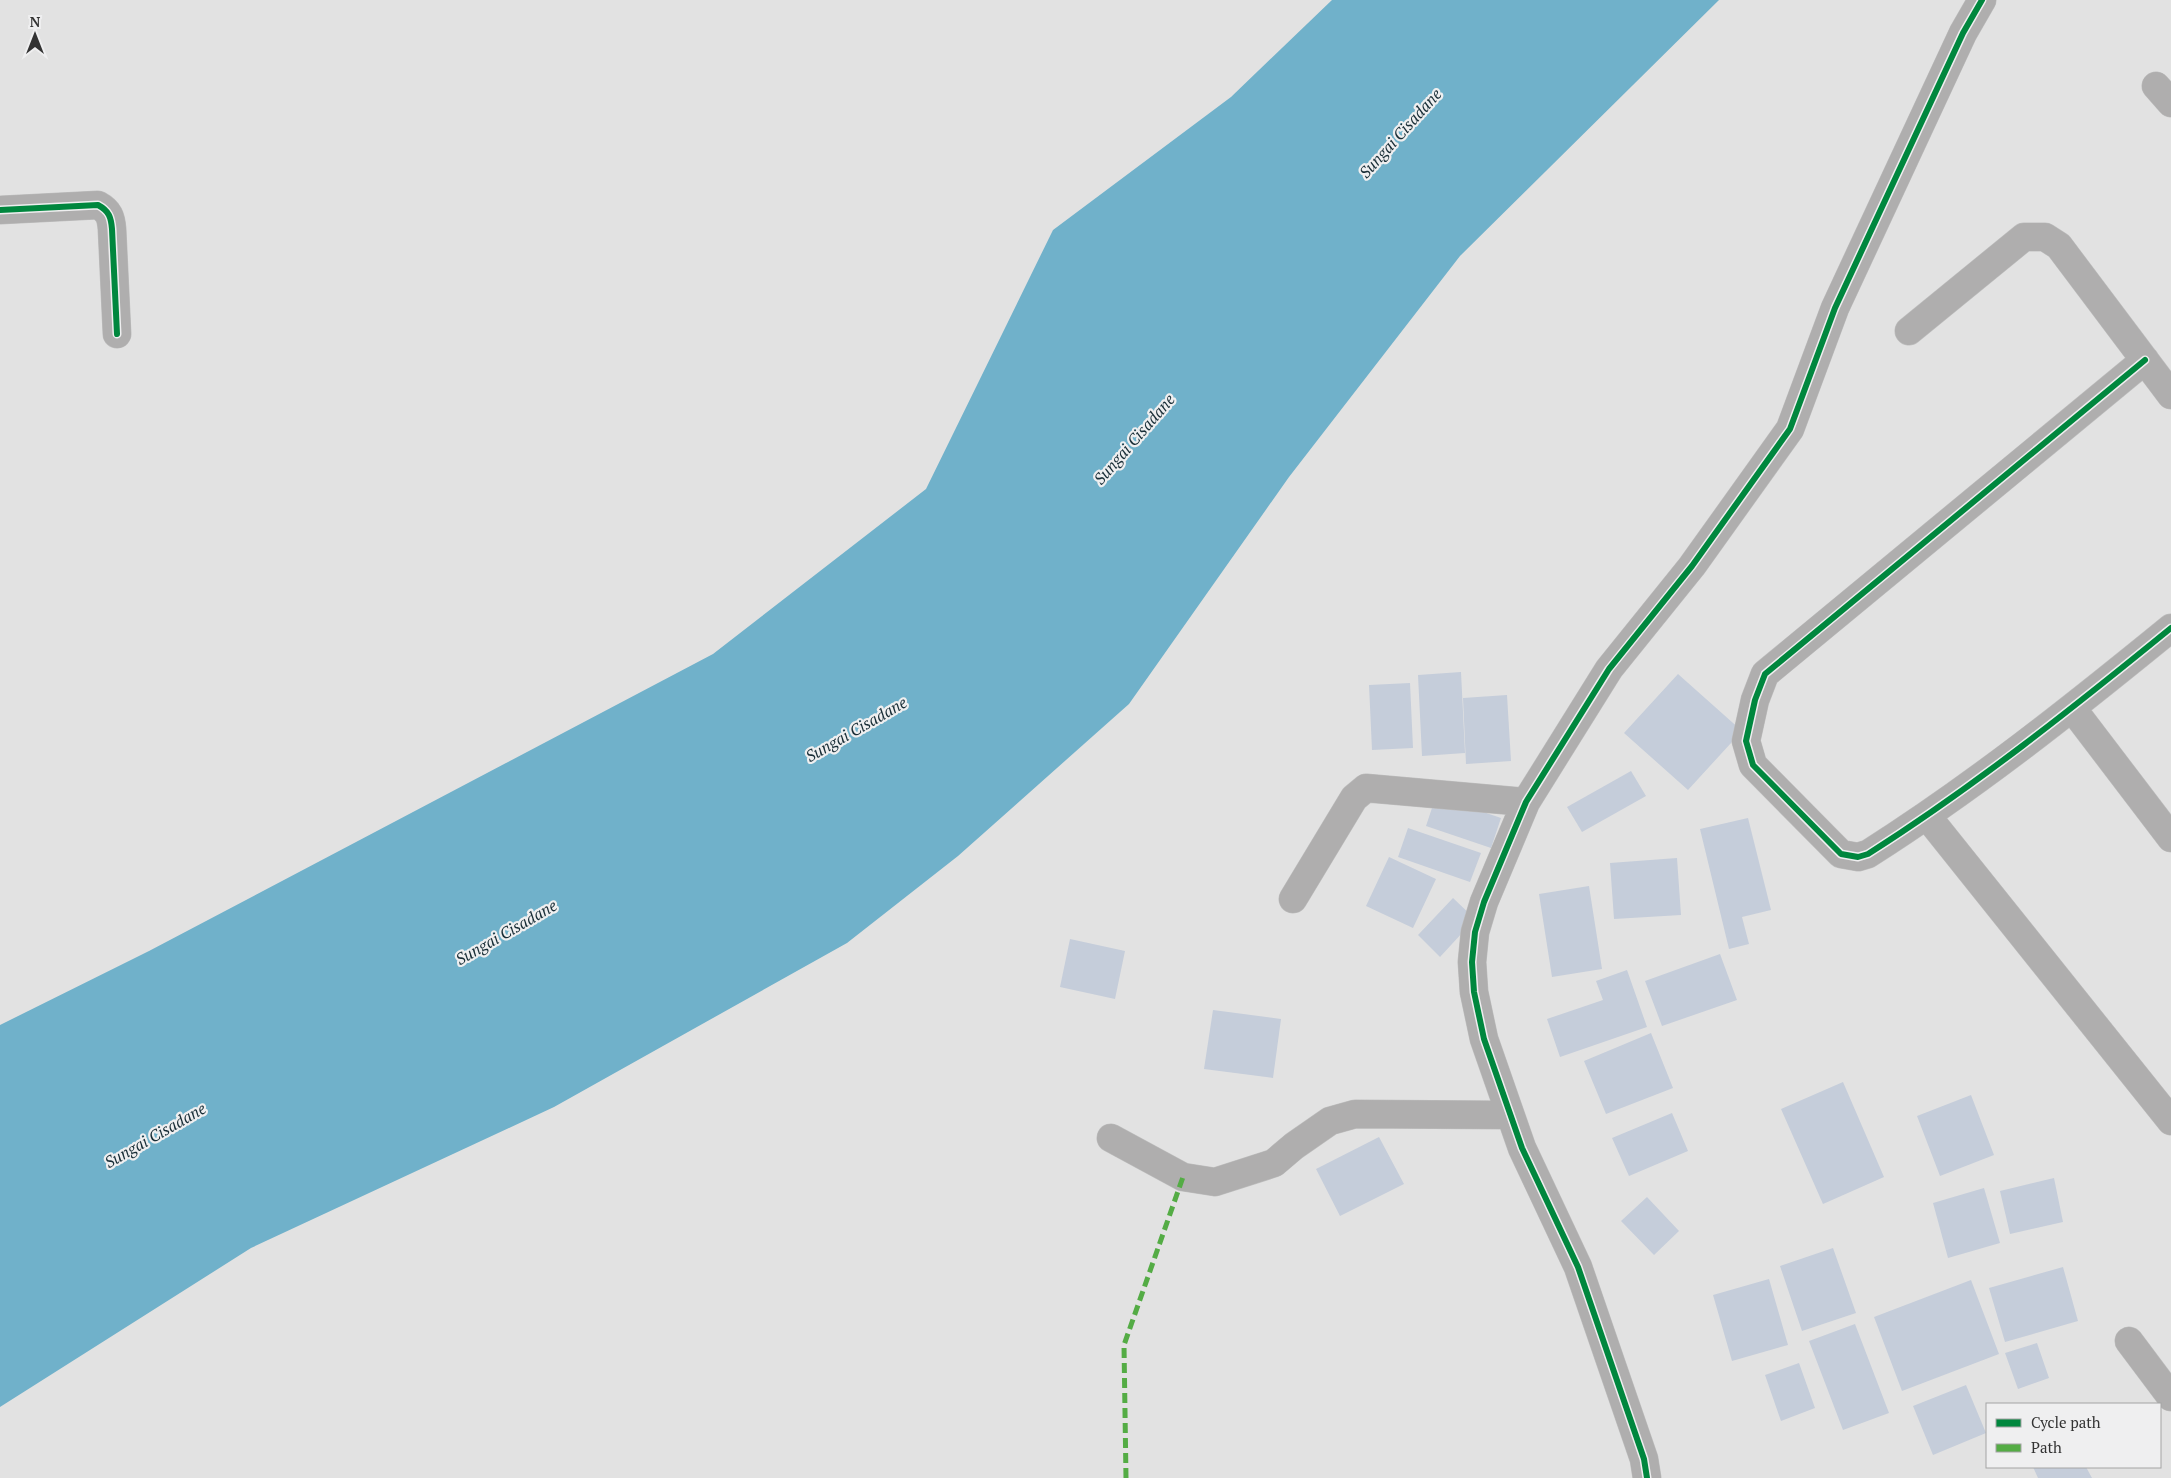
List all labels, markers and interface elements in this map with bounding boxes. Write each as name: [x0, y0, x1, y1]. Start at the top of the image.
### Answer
north arrow: [10, 10, 60, 60]
text: N: [30, 12, 41, 31]
water label: Sungai Cisadane: [1354, 83, 1446, 183]
water label: Sungai Cisadane: [1088, 389, 1180, 489]
water label: Sungai Cisadane: [801, 691, 911, 767]
water label: Sungai Cisadane: [451, 894, 561, 970]
water label: Sungai Cisadane: [100, 1097, 210, 1173]
legend: [1986, 1403, 2161, 1468]
text: Cycle path: [2031, 1412, 2101, 1432]
text: Path: [2031, 1437, 2062, 1457]

